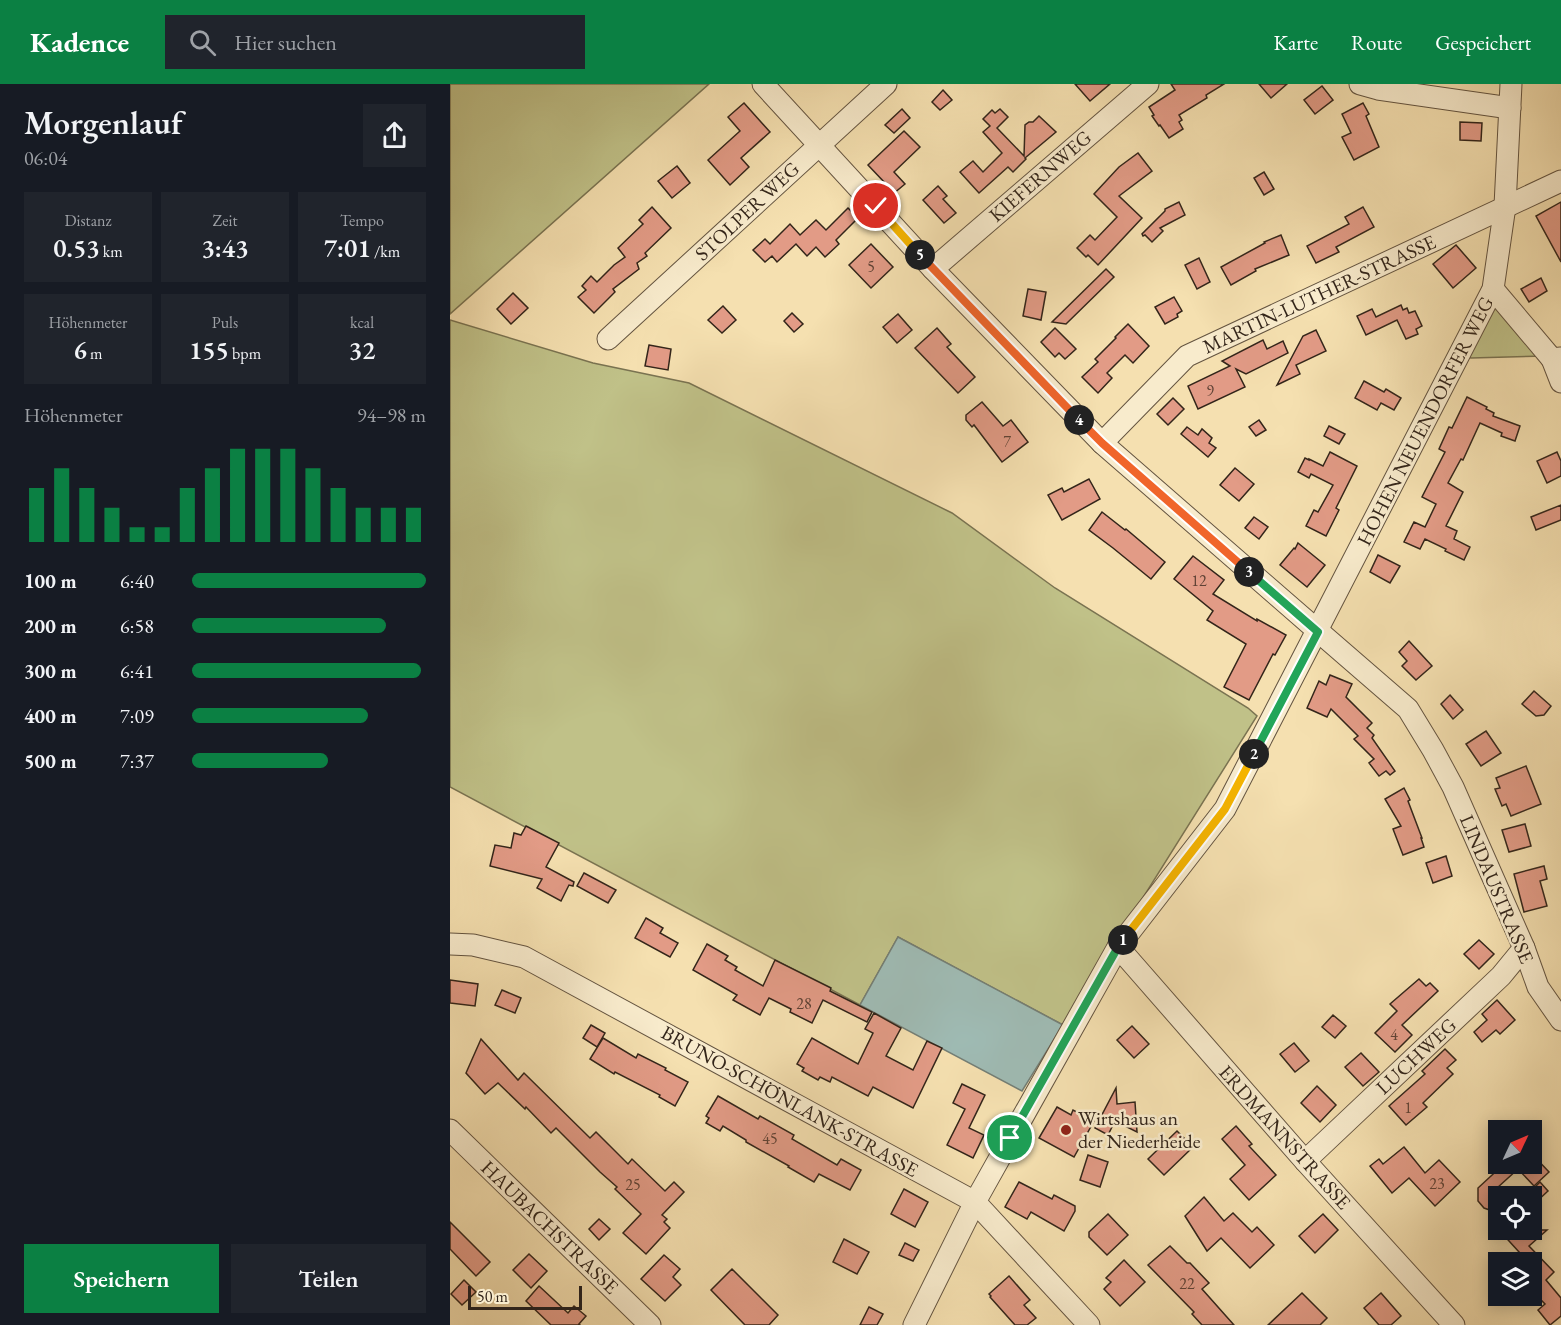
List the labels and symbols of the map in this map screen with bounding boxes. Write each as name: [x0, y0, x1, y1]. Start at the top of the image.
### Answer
street label: KIEFERNWEG: [983, 124, 1097, 228]
street label: STOLPER WEG: [689, 156, 805, 266]
pin: [850, 180, 901, 231]
street label: MARTIN-LUTHER-STRASSE: [1198, 229, 1440, 359]
pin: 5: [905, 240, 935, 270]
house number: 5: [867, 256, 875, 277]
street label: HOHEN NEUENDORFER WEG: [1351, 292, 1499, 550]
house number: 9: [1206, 380, 1214, 401]
pin: 4: [1064, 405, 1094, 435]
house number: 7: [1003, 431, 1011, 452]
pin: 3: [1234, 557, 1264, 587]
house number: 12: [1191, 570, 1207, 591]
pin: 2: [1239, 739, 1269, 769]
street label: LINDAUSTRASSE: [1454, 811, 1540, 967]
pin: 1: [1108, 925, 1138, 955]
house number: 28: [796, 993, 812, 1014]
street label: LUCHWEG: [1370, 1012, 1462, 1100]
street label: BRUNO-SCHÖNLANK-STRASSE: [657, 1019, 923, 1183]
house number: 4: [1390, 1024, 1398, 1045]
street label: ERDMANNSTRASSE: [1213, 1059, 1357, 1215]
house number: 1: [1404, 1097, 1412, 1118]
place label: Wirtshaus an der Niederheide: [1078, 1105, 1201, 1154]
pin: [984, 1112, 1035, 1163]
north arrow: [1488, 1120, 1542, 1174]
marker: Wirtshaus an der Niederheide: [1059, 1123, 1073, 1137]
house number: 45: [762, 1128, 778, 1149]
street label: HAUBACHSTRASSE: [476, 1155, 624, 1299]
house number: 23: [1429, 1173, 1445, 1194]
house number: 25: [625, 1174, 641, 1195]
house number: 22: [1179, 1273, 1195, 1294]
scale bar: [468, 1283, 582, 1310]

